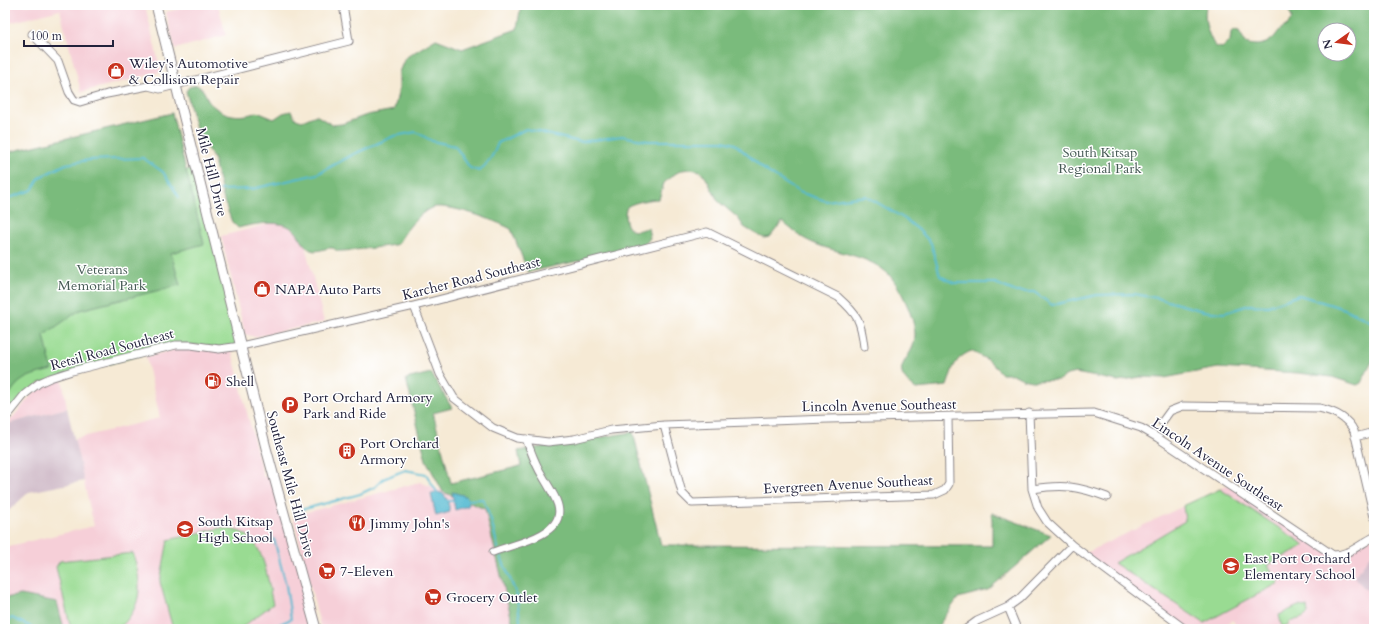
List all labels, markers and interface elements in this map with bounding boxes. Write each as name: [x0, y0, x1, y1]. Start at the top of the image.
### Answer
scale bar: [24, 22, 113, 48]
north arrow: [1317, 22, 1357, 62]
text: 100 m: [30, 28, 63, 44]
text: N: [1319, 37, 1336, 51]
place label: Wiley's Automotive & Collision Repair: [128, 54, 248, 89]
shop icon: Wiley's Automotive & Collision Repair: [106, 61, 126, 81]
street label: Mile Hill Drive: [191, 126, 232, 219]
park label: South Kitsap Regional Park: [1058, 143, 1142, 178]
street label: Karcher Road Southeast: [400, 252, 543, 305]
park label: Veterans Memorial Park: [58, 260, 147, 295]
shop icon: NAPA Auto Parts: [252, 279, 272, 299]
place label: NAPA Auto Parts: [275, 280, 381, 299]
street label: Retsil Road Southeast: [48, 324, 176, 375]
fuel station icon: Shell: [203, 371, 223, 391]
place label: Shell: [226, 372, 255, 391]
place label: Port Orchard Armory Park and Ride: [303, 388, 433, 423]
parking icon: Port Orchard Armory Park and Ride: [280, 395, 300, 415]
street label: Lincoln Avenue Southeast: [802, 395, 957, 416]
street label: Southeast Mile Hill Drive: [262, 409, 319, 559]
street label: Lincoln Avenue Southeast: [1148, 413, 1288, 516]
place label: Port Orchard Armory: [360, 434, 440, 469]
building icon: Port Orchard Armory: [337, 441, 357, 461]
street label: Evergreen Avenue Southeast: [763, 471, 934, 498]
place label: South Kitsap High School: [198, 512, 273, 547]
restaurant icon: Jimmy John's: [347, 513, 367, 533]
place label: Jimmy John's: [368, 514, 450, 533]
school or university icon: South Kitsap High School: [175, 519, 195, 539]
place label: East Port Orchard Elementary School: [1244, 549, 1356, 584]
school or university icon: East Port Orchard Elementary School: [1221, 556, 1241, 576]
supermarket icon: 7-Eleven: [317, 561, 337, 581]
place label: 7-Eleven: [340, 562, 393, 581]
supermarket icon: Grocery Outlet: [423, 587, 443, 607]
place label: Grocery Outlet: [446, 588, 538, 607]

